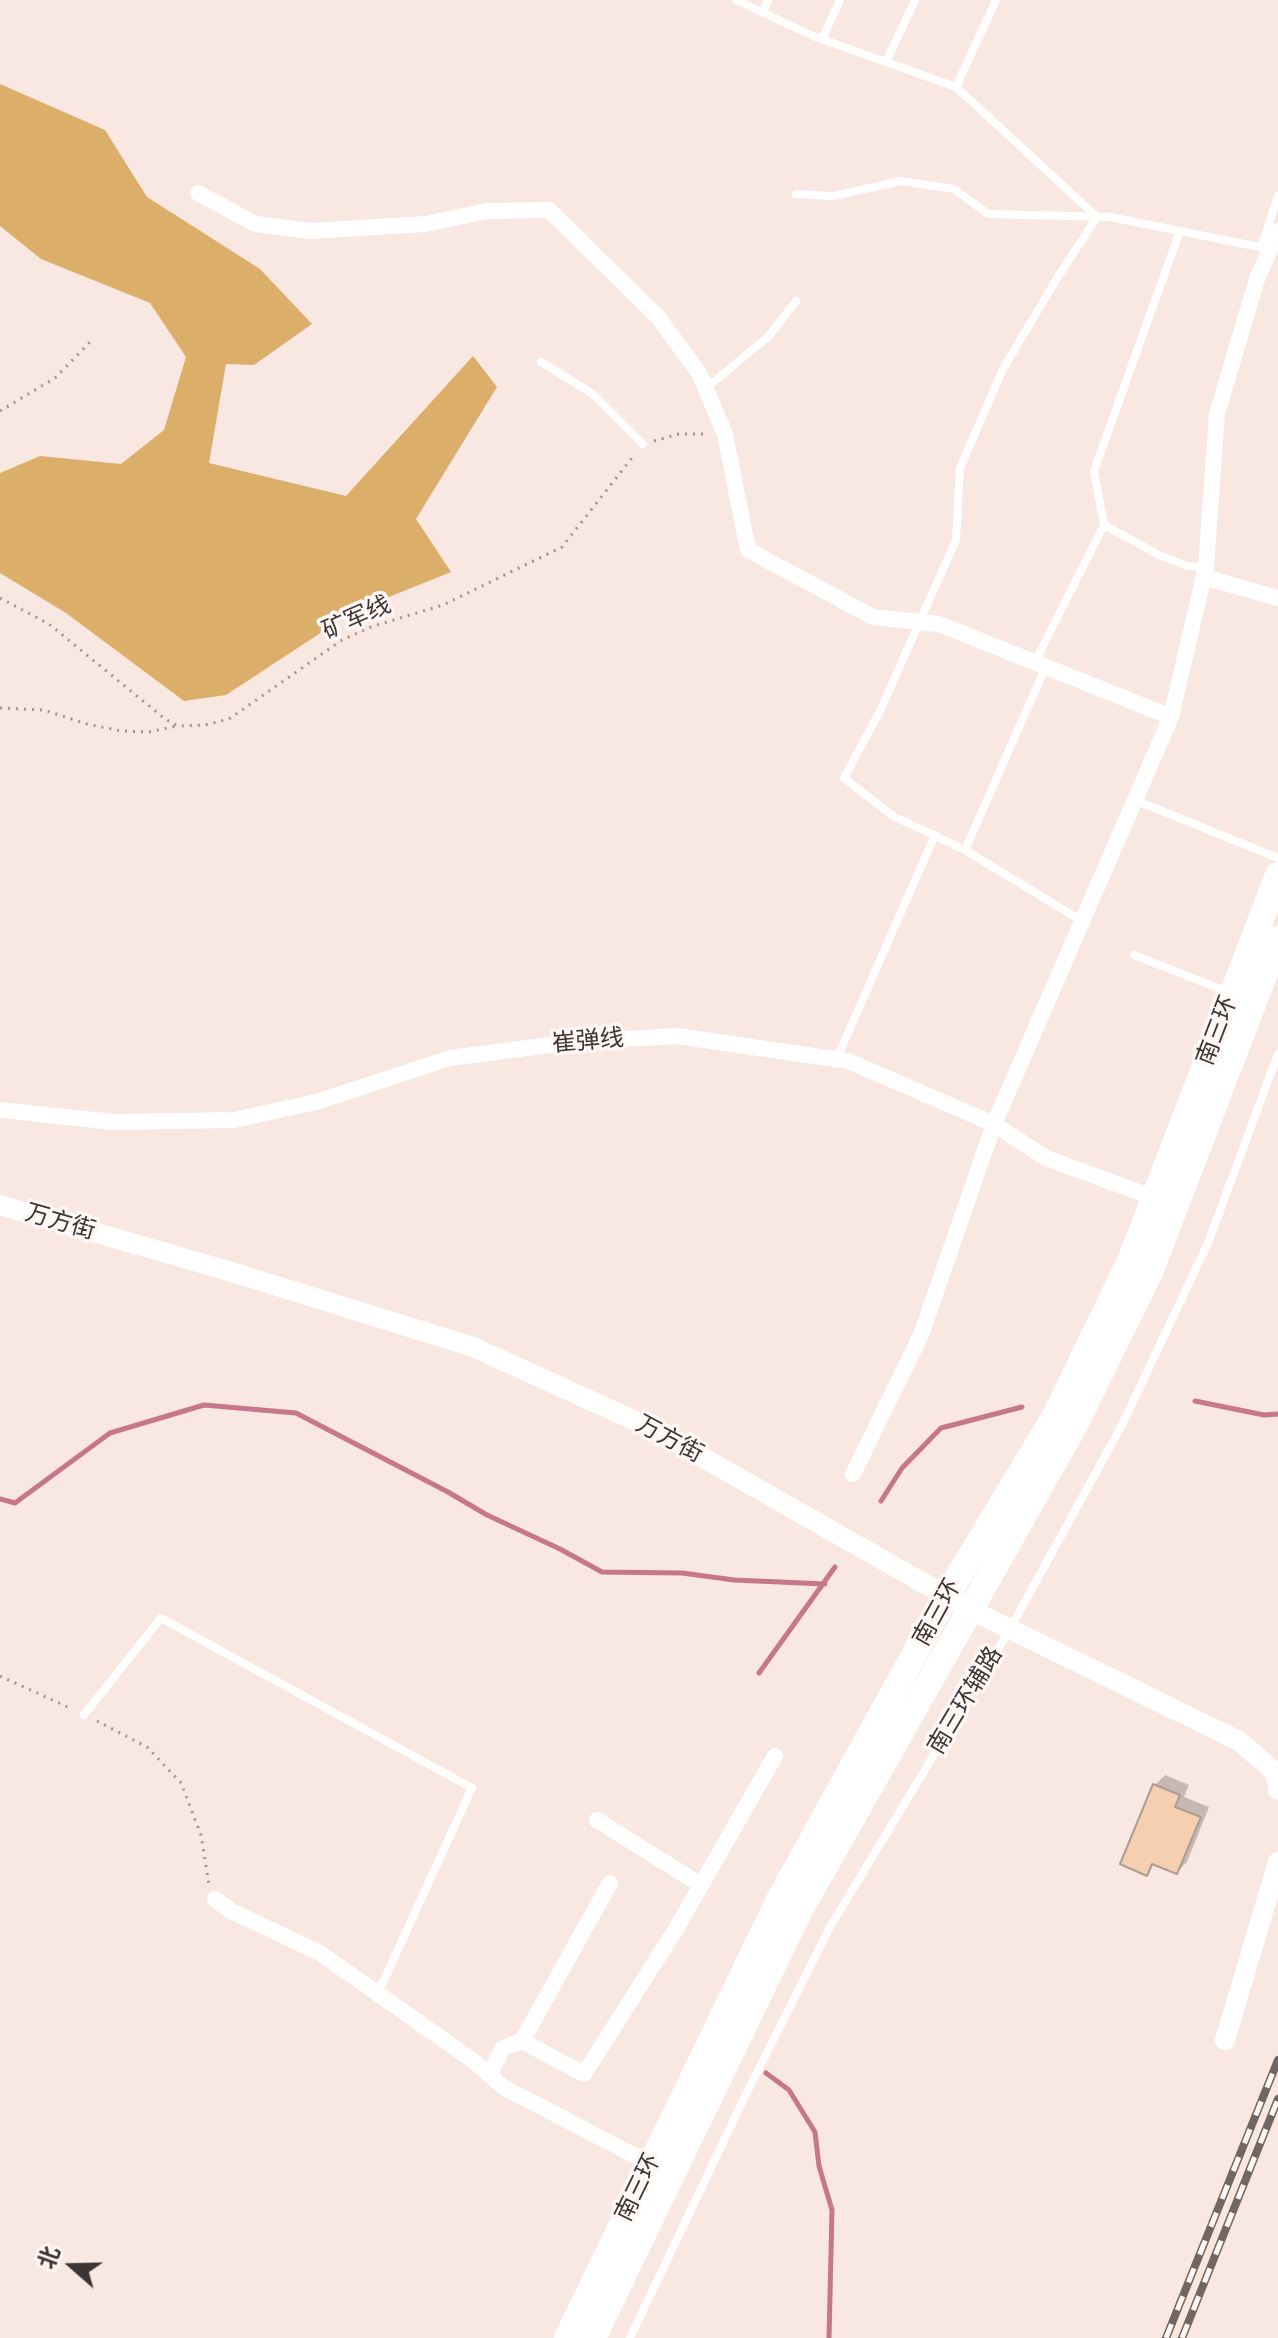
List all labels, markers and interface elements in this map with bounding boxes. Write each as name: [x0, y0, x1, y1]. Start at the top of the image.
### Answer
street label: 矿军线: [318, 591, 396, 647]
street label: 南三环: [1192, 992, 1244, 1070]
street label: 崔弹线: [551, 1025, 625, 1059]
street label: 万方街: [21, 1199, 99, 1247]
street label: 万方街: [630, 1410, 708, 1470]
street label: 南三环: [908, 1575, 968, 1651]
street label: 南三环辅路: [923, 1642, 1009, 1760]
street label: 南三环: [610, 2149, 668, 2227]
north arrow: [32, 2226, 112, 2306]
text: 北: [33, 2243, 64, 2272]

